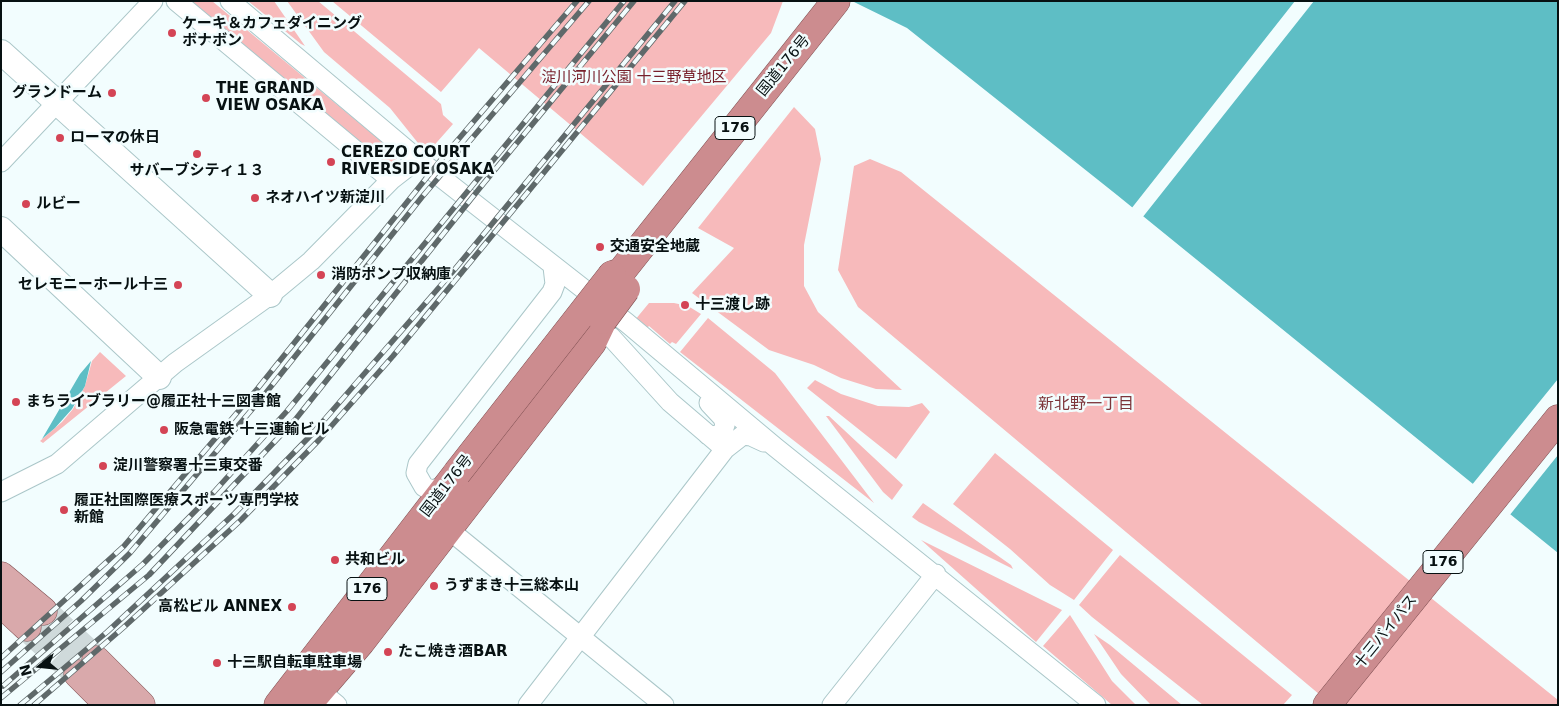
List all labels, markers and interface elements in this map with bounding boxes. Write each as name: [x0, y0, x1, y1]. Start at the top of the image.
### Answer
place label: ケーキ＆カフェダイニング ボナボン: [182, 15, 362, 50]
marker: ケーキ＆カフェダイニング ボナボン: [166, 27, 178, 39]
street label: 国道176号: [754, 32, 814, 100]
park label: 淀川河川公園 十三野草地区: [542, 69, 726, 87]
place label: THE GRAND VIEW OSAKA: [216, 80, 324, 115]
place label: グランドーム: [12, 84, 102, 102]
marker: グランドーム: [106, 87, 118, 99]
marker: THE GRAND VIEW OSAKA: [200, 92, 212, 104]
road number: 176: [715, 116, 755, 140]
place label: ローマの休日: [70, 129, 160, 147]
marker: ローマの休日: [54, 132, 66, 144]
place label: CEREZO COURT RIVERSIDE OSAKA: [341, 144, 494, 179]
marker: サバーブシティ１３: [191, 148, 203, 160]
marker: CEREZO COURT RIVERSIDE OSAKA: [325, 156, 337, 168]
place label: サバーブシティ１３: [130, 162, 264, 180]
place label: ネオハイツ新淀川: [265, 189, 385, 207]
marker: ネオハイツ新淀川: [249, 192, 261, 204]
place label: ルビー: [36, 195, 81, 213]
marker: ルビー: [20, 198, 32, 210]
place label: 交通安全地蔵: [610, 238, 700, 256]
marker: 交通安全地蔵: [594, 241, 606, 253]
place label: 消防ポンプ収納庫: [331, 266, 451, 284]
marker: 消防ポンプ収納庫: [315, 269, 327, 281]
place label: セレモニーホール十三: [18, 276, 168, 294]
marker: セレモニーホール十三: [172, 279, 184, 291]
place label: 十三渡し跡: [695, 296, 770, 314]
marker: 十三渡し跡: [679, 299, 691, 311]
place label: まちライブラリー@履正社十三図書館: [26, 393, 281, 411]
district label: 新北野一丁目: [1038, 395, 1134, 415]
marker: まちライブラリー@履正社十三図書館: [10, 396, 22, 408]
place label: 阪急電鉄 十三運輸ビル: [174, 421, 329, 439]
marker: 阪急電鉄 十三運輸ビル: [158, 424, 170, 436]
street label: 国道176号: [417, 451, 477, 521]
place label: 淀川警察署十三東交番: [113, 457, 263, 475]
marker: 淀川警察署十三東交番: [97, 460, 109, 472]
place label: 履正社国際医療スポーツ専門学校 新館: [74, 492, 299, 527]
marker: 履正社国際医療スポーツ専門学校 新館: [58, 504, 70, 516]
road number: 176: [1423, 550, 1463, 574]
place label: 共和ビル: [345, 551, 405, 569]
marker: 共和ビル: [329, 554, 341, 566]
place label: うずまき十三総本山: [444, 577, 579, 595]
road number: 176: [347, 578, 387, 600]
marker: うずまき十三総本山: [428, 580, 440, 592]
street label: 十三バイパス: [1351, 591, 1421, 673]
place label: 高松ビル ANNEX: [158, 598, 282, 616]
marker: 高松ビル ANNEX: [286, 601, 298, 613]
north arrow: [15, 641, 65, 691]
place label: たこ焼き酒BAR: [398, 643, 508, 661]
marker: たこ焼き酒BAR: [382, 646, 394, 658]
place label: 十三駅自転車駐車場: [227, 654, 362, 672]
marker: 十三駅自転車駐車場: [211, 657, 223, 669]
text: N: [16, 662, 35, 678]

